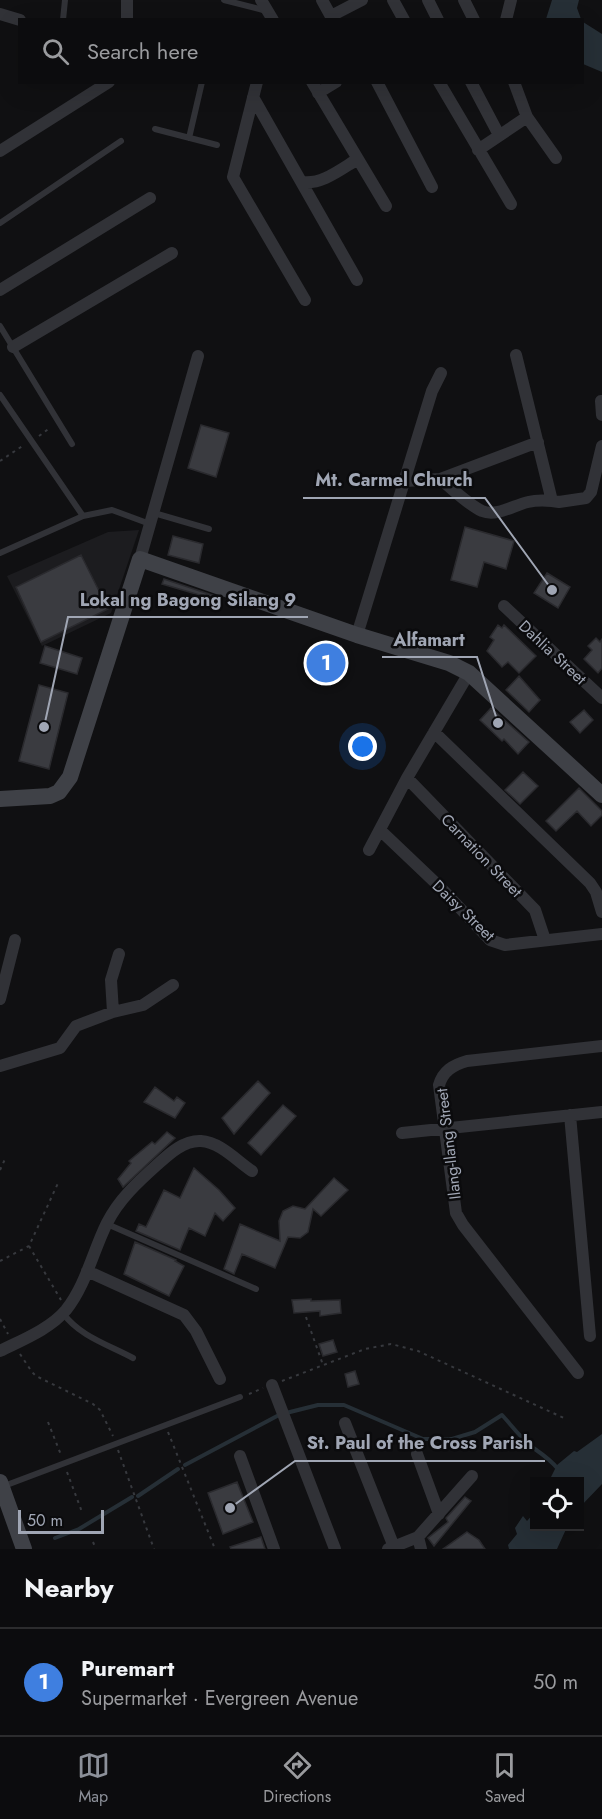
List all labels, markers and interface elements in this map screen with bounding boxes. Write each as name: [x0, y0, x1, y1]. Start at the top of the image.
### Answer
search box: [18, 18, 584, 84]
icon: search: [39, 35, 72, 68]
text: Search here: [87, 35, 198, 67]
callout: Mt. Carmel Church: [303, 462, 485, 498]
text: Mt. Carmel Church: [315, 467, 473, 493]
callout: Lokal ng Bagong Silang 9: [68, 581, 308, 617]
text: Lokal ng Bagong Silang 9: [80, 587, 296, 613]
street label: Dahlia Street: [514, 615, 592, 690]
callout: Alfamart: [382, 621, 477, 657]
text: Alfamart: [392, 627, 465, 653]
pin: 1: [306, 640, 346, 686]
your location: [348, 732, 377, 761]
street label: Carnation Street: [436, 808, 528, 902]
street label: Daisy Street: [427, 875, 500, 946]
street label: Ilang-Ilang Street: [430, 1087, 467, 1201]
callout: St. Paul of the Cross Parish: [295, 1425, 545, 1461]
text: St. Paul of the Cross Parish: [307, 1430, 533, 1456]
map controls: [530, 1477, 584, 1531]
button: locate: [530, 1477, 584, 1531]
scale bar: [18, 1507, 104, 1534]
text: 50 m: [27, 1509, 63, 1532]
text: Nearby: [24, 1569, 113, 1607]
text: Puremart: [81, 1652, 174, 1684]
text: 1: [38, 1668, 49, 1697]
text: 50 m: [533, 1668, 578, 1697]
text: Supermarket · Evergreen Avenue: [81, 1684, 358, 1713]
tab: Map: [77, 1749, 110, 1808]
tab: Directions: [263, 1749, 331, 1808]
tab: Saved: [485, 1749, 525, 1808]

